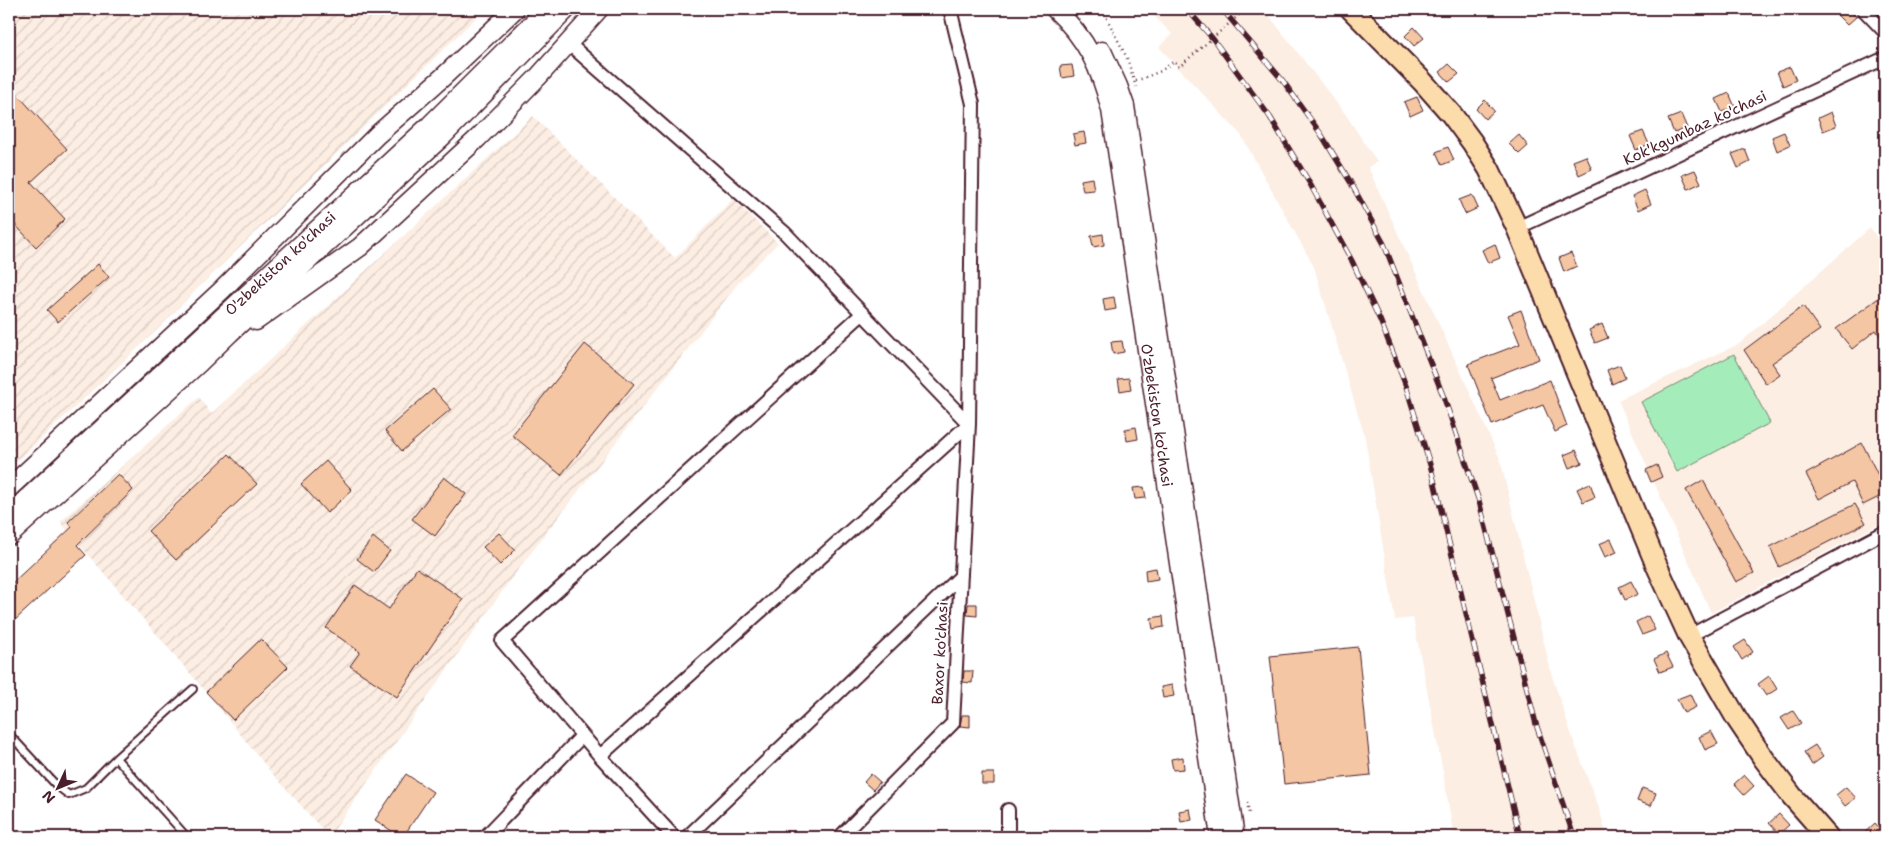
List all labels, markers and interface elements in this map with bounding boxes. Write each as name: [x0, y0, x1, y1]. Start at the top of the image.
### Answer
street label: Kok'kgumbaz ko'chasi: [1620, 86, 1770, 170]
street label: O'zbekiston ko'chasi: [221, 207, 340, 320]
street label: O'zbekiston ko'chasi: [1136, 342, 1177, 488]
street label: Baxor ko'chasi: [927, 601, 953, 705]
north arrow: [32, 764, 82, 814]
text: N: [38, 787, 59, 807]

